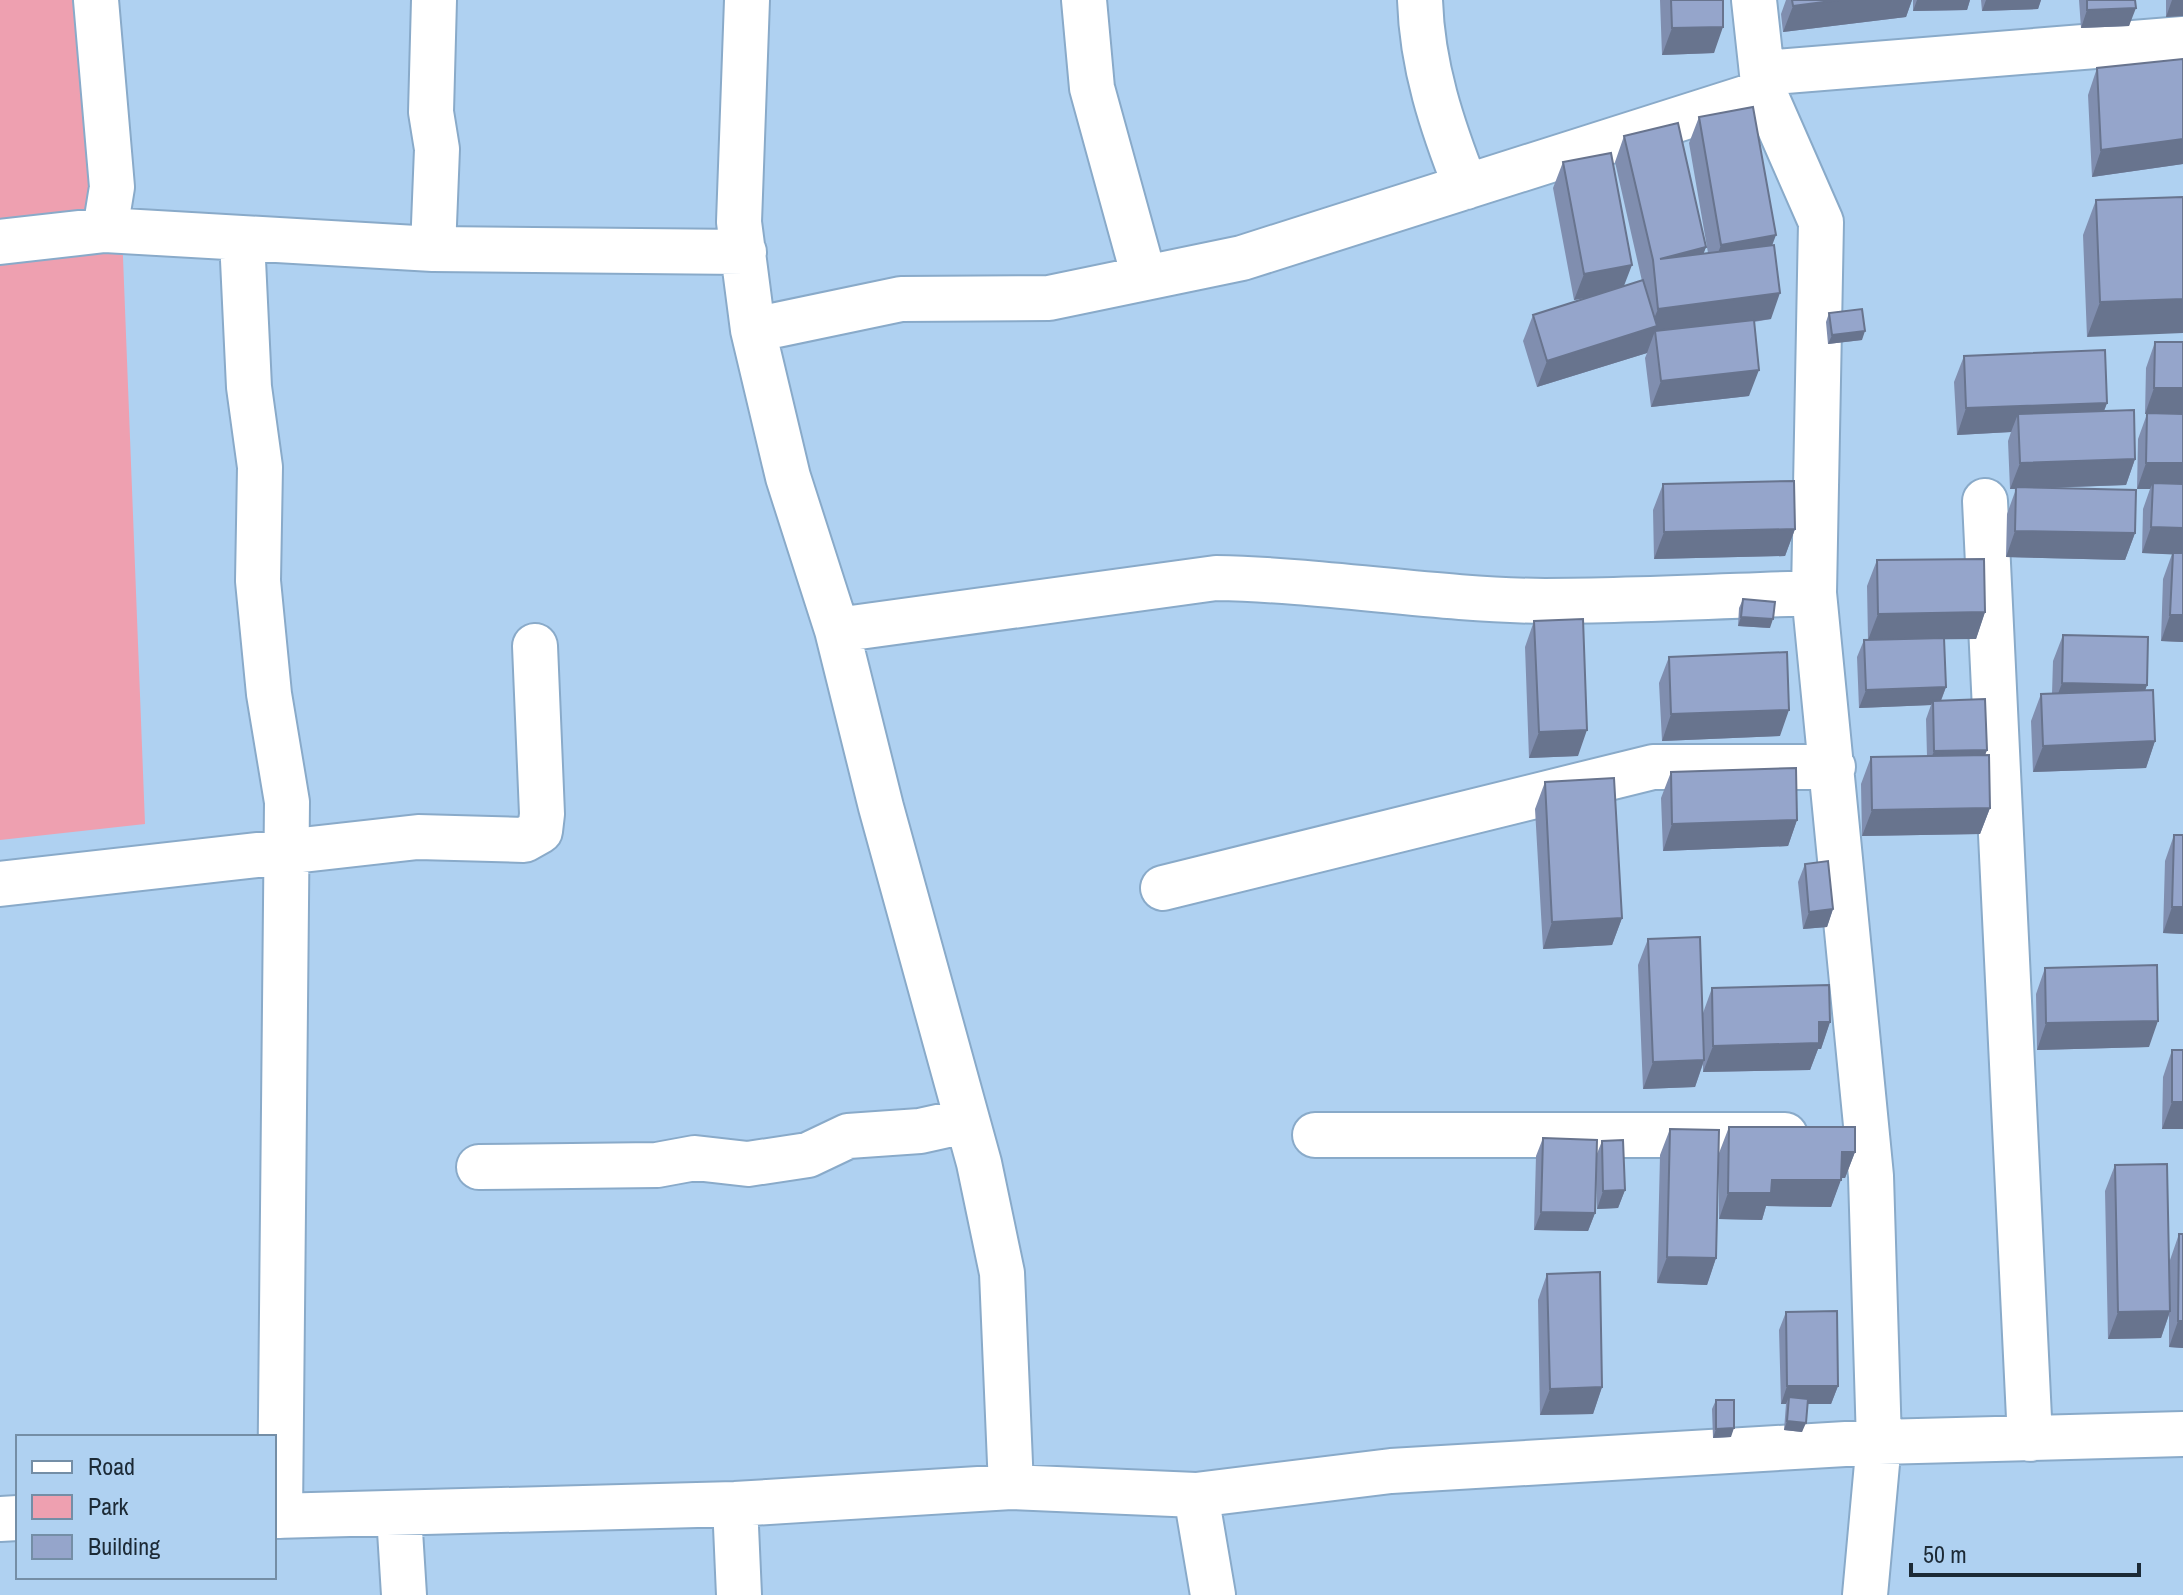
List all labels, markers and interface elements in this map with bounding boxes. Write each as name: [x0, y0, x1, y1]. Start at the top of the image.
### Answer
legend: [16, 1435, 276, 1579]
text: Road: [88, 1450, 135, 1482]
text: Park: [88, 1490, 129, 1522]
scale bar: [1911, 1527, 2139, 1577]
text: Building: [88, 1530, 160, 1562]
text: 50 m: [1923, 1538, 1967, 1570]

